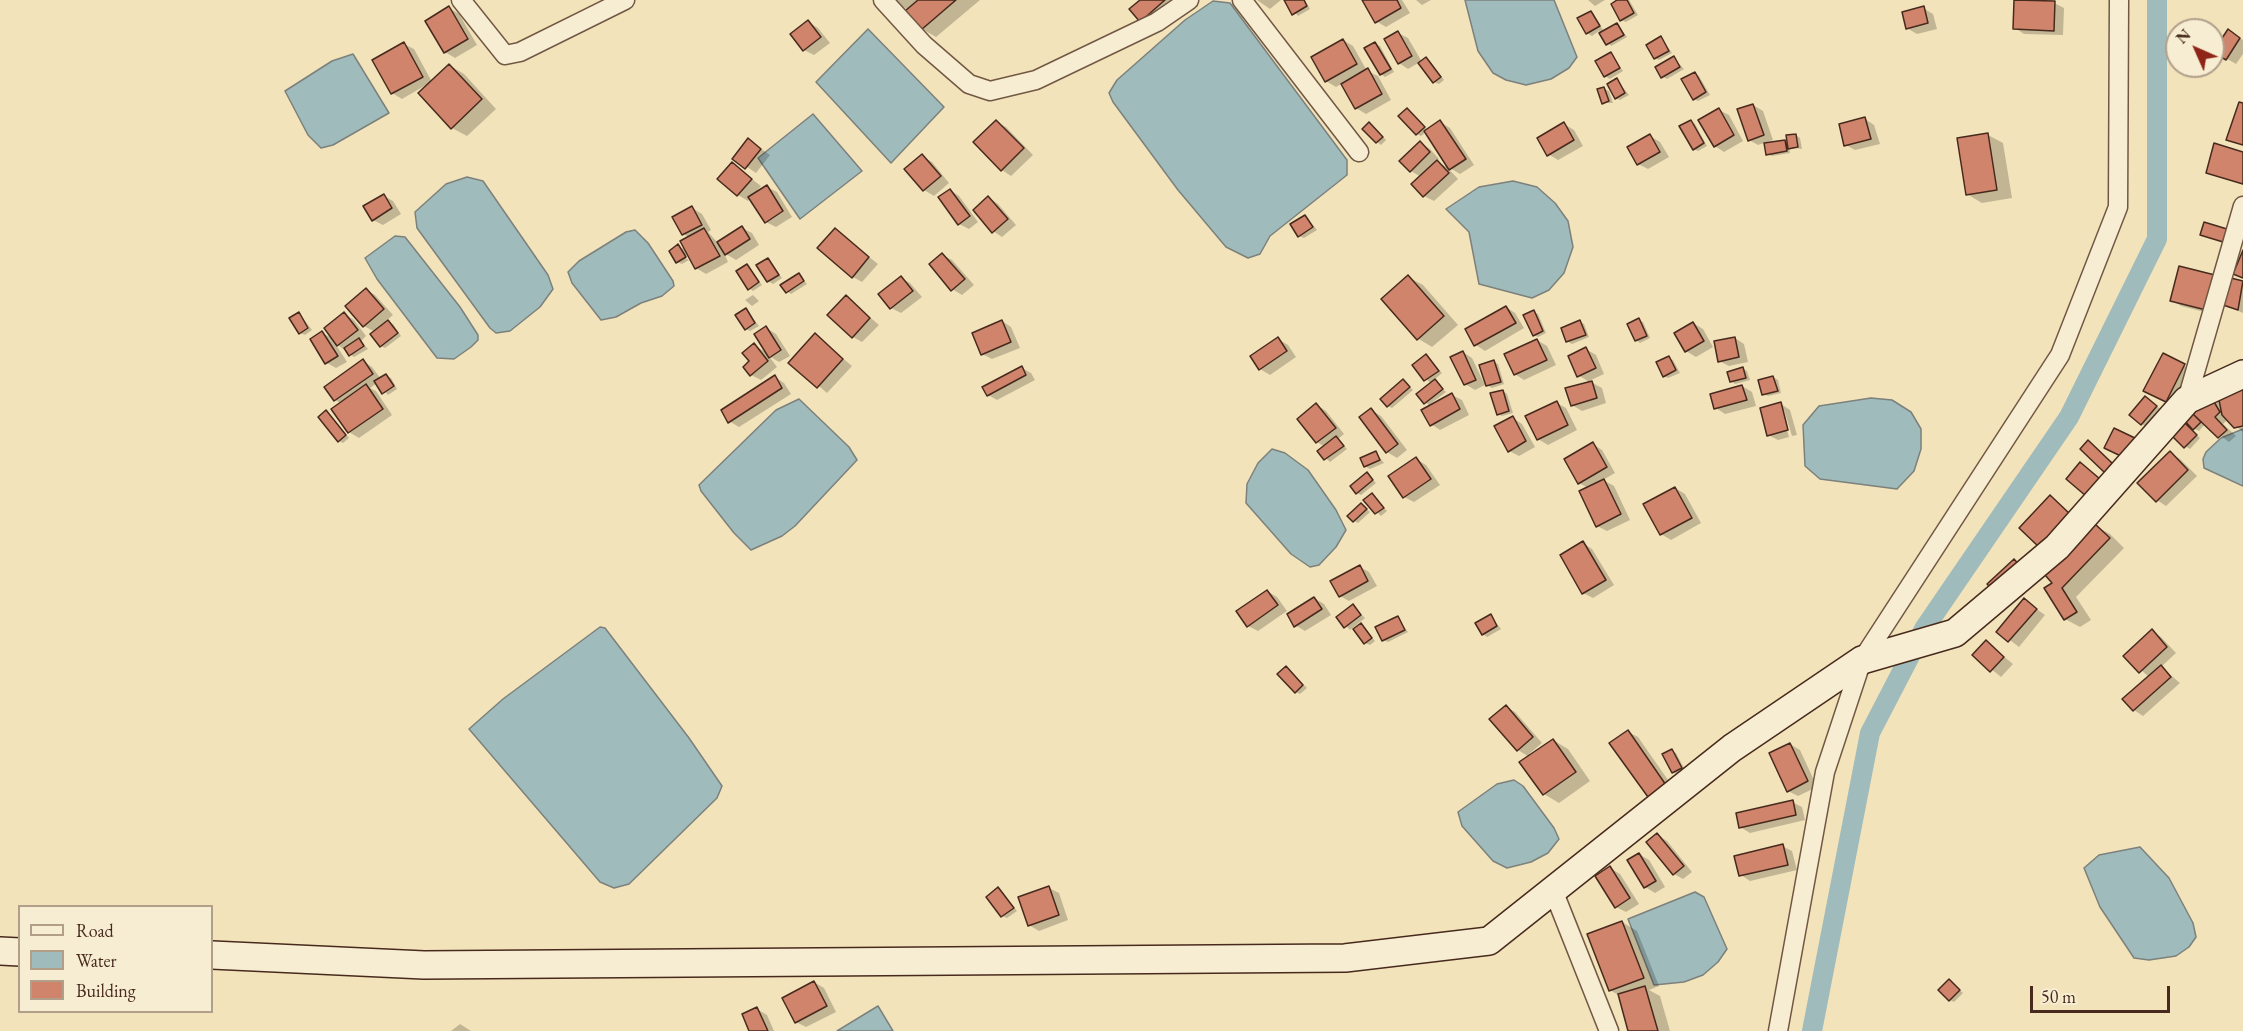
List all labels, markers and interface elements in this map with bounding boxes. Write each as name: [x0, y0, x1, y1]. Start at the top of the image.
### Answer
north arrow: [2165, 18, 2225, 78]
text: N: [2171, 24, 2195, 48]
legend: [18, 905, 213, 1013]
text: Road: [76, 919, 114, 942]
text: Water: [76, 949, 117, 972]
scale bar: [2033, 974, 2172, 1012]
text: Building: [76, 979, 136, 1002]
text: 50 m: [2041, 985, 2076, 1008]

